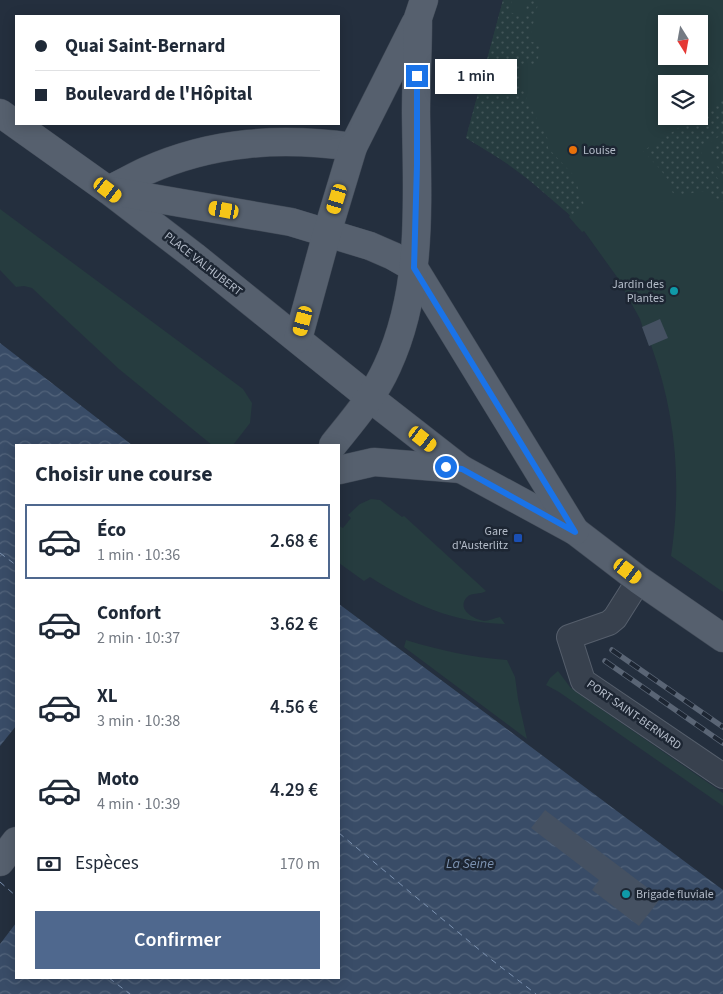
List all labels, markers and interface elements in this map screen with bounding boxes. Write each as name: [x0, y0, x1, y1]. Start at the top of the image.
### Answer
north arrow: [658, 15, 708, 65]
map controls: [658, 15, 708, 125]
text: Quai Saint-Bernard: [65, 33, 225, 60]
callout: 1 min: [434, 58, 517, 94]
route end: [406, 65, 428, 87]
text: 1 min: [457, 65, 495, 87]
button: layers: [658, 75, 708, 125]
text: Boulevard de l'Hôpital: [65, 81, 252, 108]
place label: Louise: [583, 142, 616, 159]
marker: Louise: [567, 144, 579, 156]
car: [91, 175, 124, 205]
car: [325, 182, 348, 216]
car: [207, 200, 240, 220]
street label: PLACE VALHUBERT: [160, 228, 246, 300]
place label: Jardin des Plantes: [612, 276, 664, 307]
marker: Jardin des Plantes: [668, 285, 680, 297]
car: [291, 305, 314, 337]
car: [406, 424, 439, 454]
route start: [435, 456, 457, 478]
text: Choisir une course: [35, 458, 213, 490]
text: Éco: [97, 517, 126, 544]
icon: car: [37, 519, 82, 564]
place label: Gare d'Austerlitz: [452, 523, 508, 554]
text: 2.68 €: [270, 528, 318, 555]
marker: Gare d'Austerlitz: [512, 532, 524, 544]
text: 1 min · 10:36: [97, 544, 180, 566]
car: [611, 556, 644, 586]
text: Confort: [97, 600, 161, 627]
icon: car: [37, 602, 82, 647]
text: 3.62 €: [270, 611, 318, 638]
text: 2 min · 10:37: [97, 627, 180, 649]
street label: PORT SAINT-BERNARD: [583, 676, 685, 754]
text: XL: [97, 683, 118, 710]
icon: car: [37, 685, 82, 730]
text: 4.56 €: [270, 694, 318, 721]
text: 3 min · 10:38: [97, 710, 180, 732]
text: Moto: [97, 766, 139, 793]
icon: car: [37, 768, 82, 813]
text: 4.29 €: [270, 777, 318, 804]
text: 4 min · 10:39: [97, 793, 180, 815]
icon: cash: [35, 850, 63, 878]
text: Espèces: [75, 850, 139, 877]
text: 170 m: [280, 853, 320, 875]
water label: La Seine: [446, 854, 494, 874]
place label: Brigade fluviale: [636, 886, 714, 903]
marker: Brigade fluviale: [620, 888, 632, 900]
button: Confirmer: [35, 911, 320, 969]

